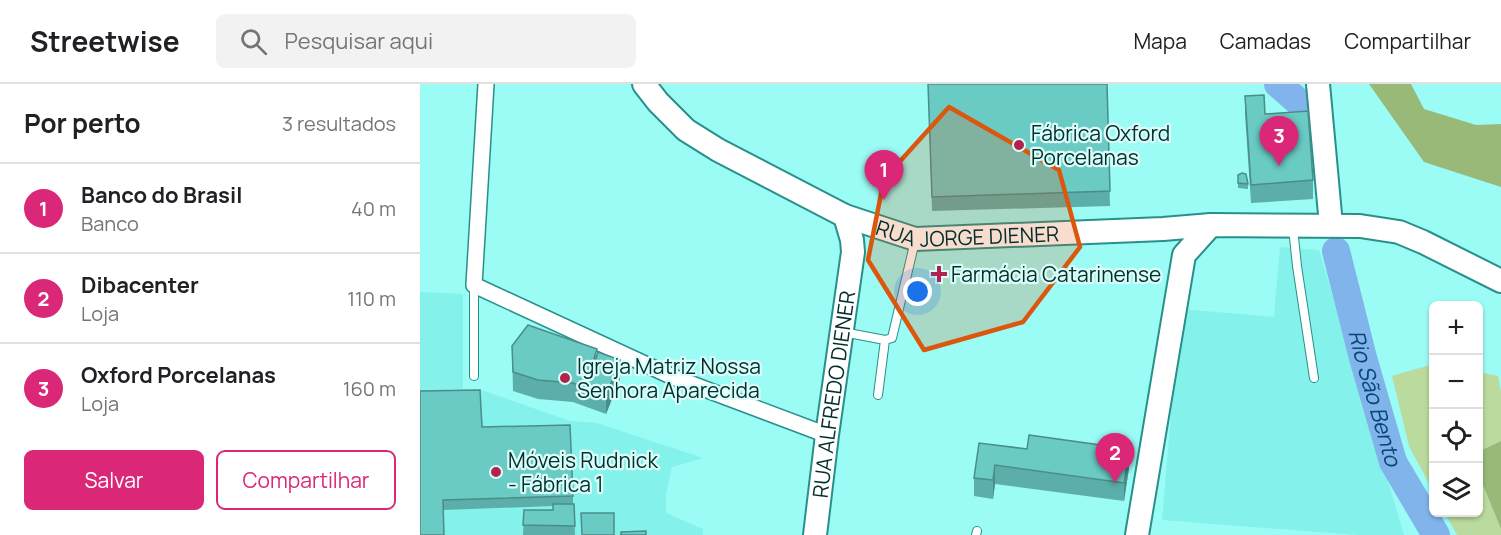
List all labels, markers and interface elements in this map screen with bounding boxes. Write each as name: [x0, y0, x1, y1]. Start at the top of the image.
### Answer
search box: [216, 14, 636, 68]
text: Streetwise: [30, 22, 180, 60]
icon: search: [237, 25, 270, 58]
text: Pesquisar aqui: [285, 26, 433, 56]
text: Mapa: [1133, 27, 1187, 55]
text: Camadas: [1220, 27, 1311, 55]
text: Compartilhar: [1344, 27, 1471, 55]
text: Por perto: [24, 105, 141, 141]
text: 3 resultados: [282, 110, 396, 137]
pin: 3: [1260, 116, 1298, 166]
place label: Fábrica Oxford Porcelanas: [1031, 119, 1170, 171]
marker: Fábrica Oxford Porcelanas: [1012, 138, 1026, 152]
pin: 1: [864, 150, 904, 200]
text: Banco do Brasil: [81, 180, 242, 210]
text: 1: [39, 195, 48, 222]
text: 40 m: [351, 195, 396, 222]
text: Banco: [81, 210, 139, 237]
street label: RUA JORGE DIENER: [872, 213, 1060, 253]
place label: Farmácia Catarinense: [951, 260, 1161, 288]
marker: Farmácia Catarinense: [932, 267, 946, 281]
text: Dibacenter: [81, 270, 199, 300]
your location: [903, 277, 932, 306]
text: 2: [38, 285, 49, 312]
text: 110 m: [347, 285, 396, 312]
street label: RUA ALFREDO DIENER: [806, 289, 861, 499]
text: Loja: [81, 300, 119, 327]
map controls: [1429, 301, 1483, 517]
button: +: [1429, 301, 1483, 355]
water label: Rio São Bento: [1341, 327, 1409, 471]
place label: Igreja Matriz Nossa Senhora Aparecida: [577, 352, 761, 404]
button: −: [1429, 355, 1483, 409]
text: Oxford Porcelanas: [81, 360, 276, 390]
marker: Igreja Matriz Nossa Senhora Aparecida: [558, 371, 572, 385]
text: 3: [38, 375, 49, 402]
text: 160 m: [343, 375, 396, 402]
text: Loja: [81, 390, 119, 417]
button: locate: [1429, 409, 1483, 463]
pin: 2: [1096, 434, 1134, 483]
place label: Móveis Rudnick - Fábrica 1: [508, 446, 658, 498]
button: Salvar: [24, 450, 204, 510]
button: Compartilhar: [216, 450, 396, 510]
button: layers: [1429, 463, 1483, 517]
marker: Móveis Rudnick - Fábrica 1: [489, 465, 503, 479]

